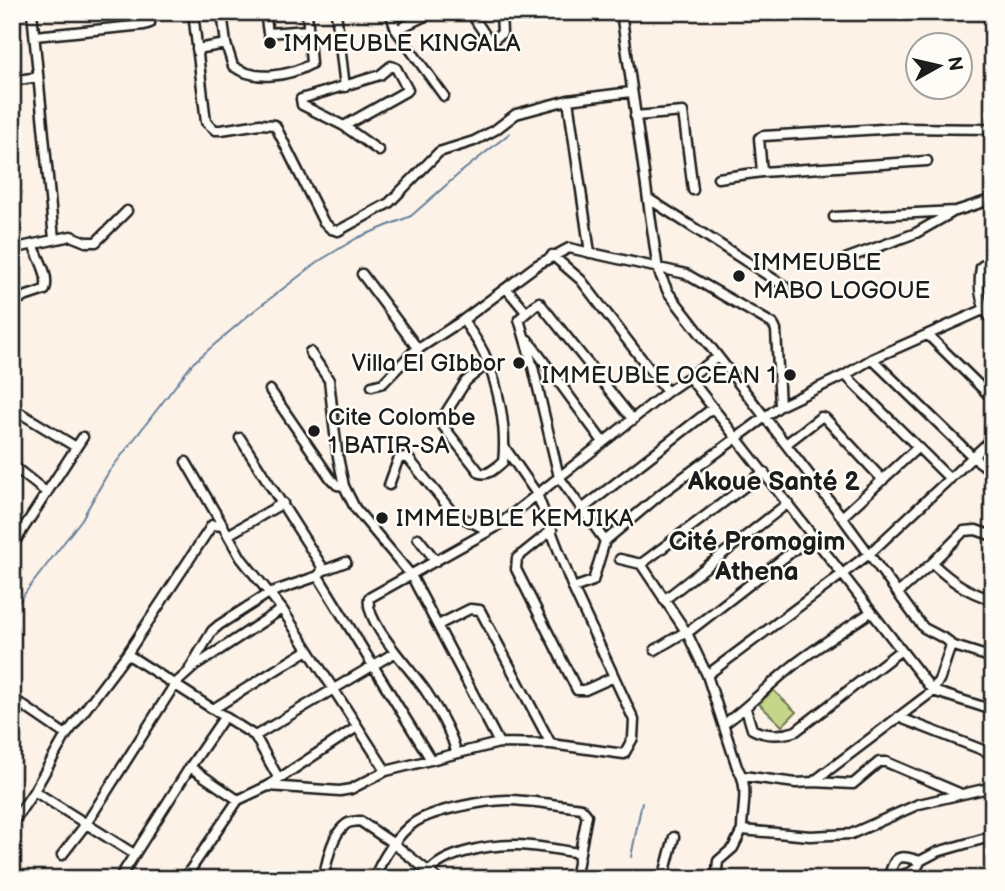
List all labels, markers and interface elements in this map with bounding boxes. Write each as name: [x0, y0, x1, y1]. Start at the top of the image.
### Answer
place label: IMMEUBLE KINGALA: [284, 29, 521, 58]
north arrow: [904, 32, 974, 102]
marker: IMMEUBLE KINGALA: [262, 35, 278, 51]
text: N: [942, 55, 967, 73]
place label: IMMEUBLE MABO LOGOUE: [753, 248, 930, 305]
marker: IMMEUBLE MABO LOGOUE: [731, 268, 747, 284]
place label: Villa El GIbbor: [352, 349, 505, 378]
marker: Villa El GIbbor: [511, 355, 527, 371]
place label: IMMEUBLE OCEAN 1: [542, 361, 776, 390]
marker: IMMEUBLE OCEAN 1: [782, 367, 798, 383]
place label: Cite Colombe 1 BATIR-SA: [328, 403, 475, 460]
marker: Cite Colombe 1 BATIR-SA: [306, 423, 322, 439]
district label: Akoue Santé 2: [687, 467, 860, 498]
place label: IMMEUBLE KEMJIKA: [396, 504, 634, 533]
marker: IMMEUBLE KEMJIKA: [374, 510, 390, 526]
district label: Cité Promogim Athena: [669, 527, 845, 588]

